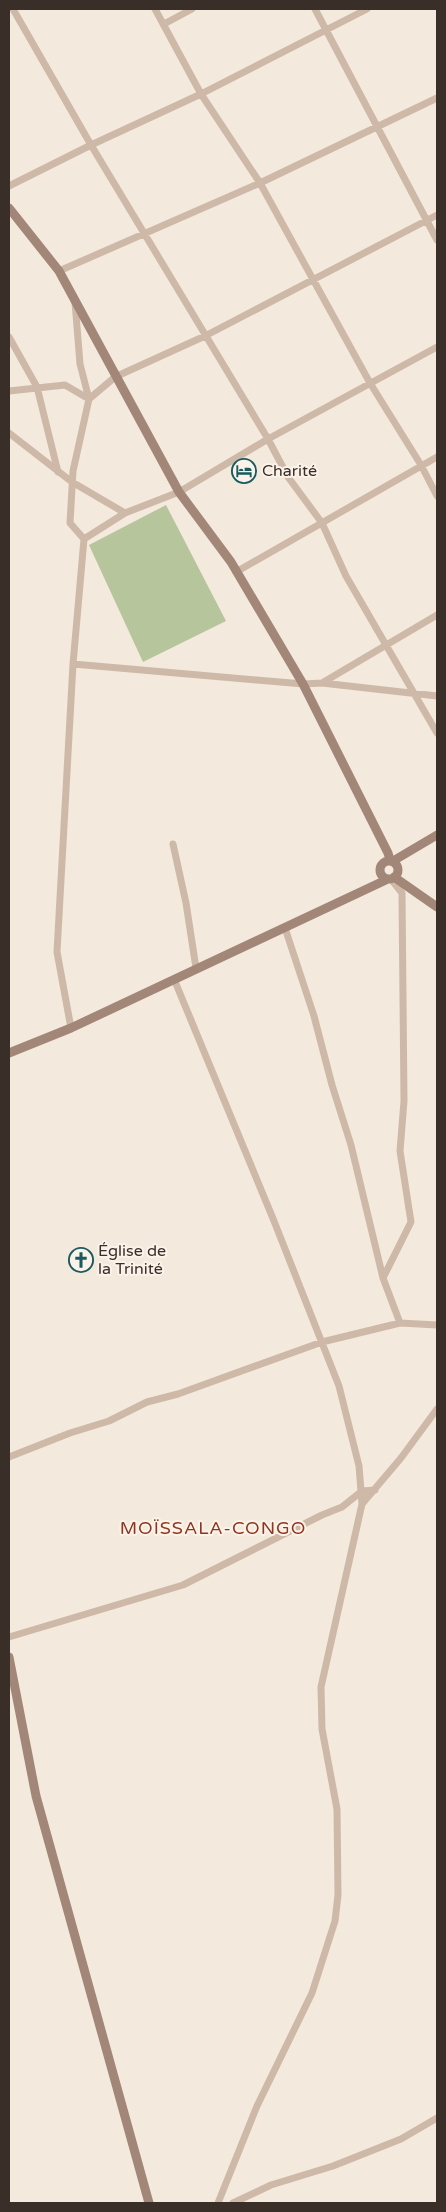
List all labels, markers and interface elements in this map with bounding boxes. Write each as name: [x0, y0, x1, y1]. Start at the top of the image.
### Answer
hotel icon: Charité: [231, 458, 257, 484]
place label: Charité: [262, 461, 317, 481]
place label: Église de la Trinité: [98, 1241, 166, 1279]
church icon: Église de la Trinité: [68, 1247, 94, 1273]
district label: MOÏSSALA-CONGO: [120, 1517, 306, 1539]

